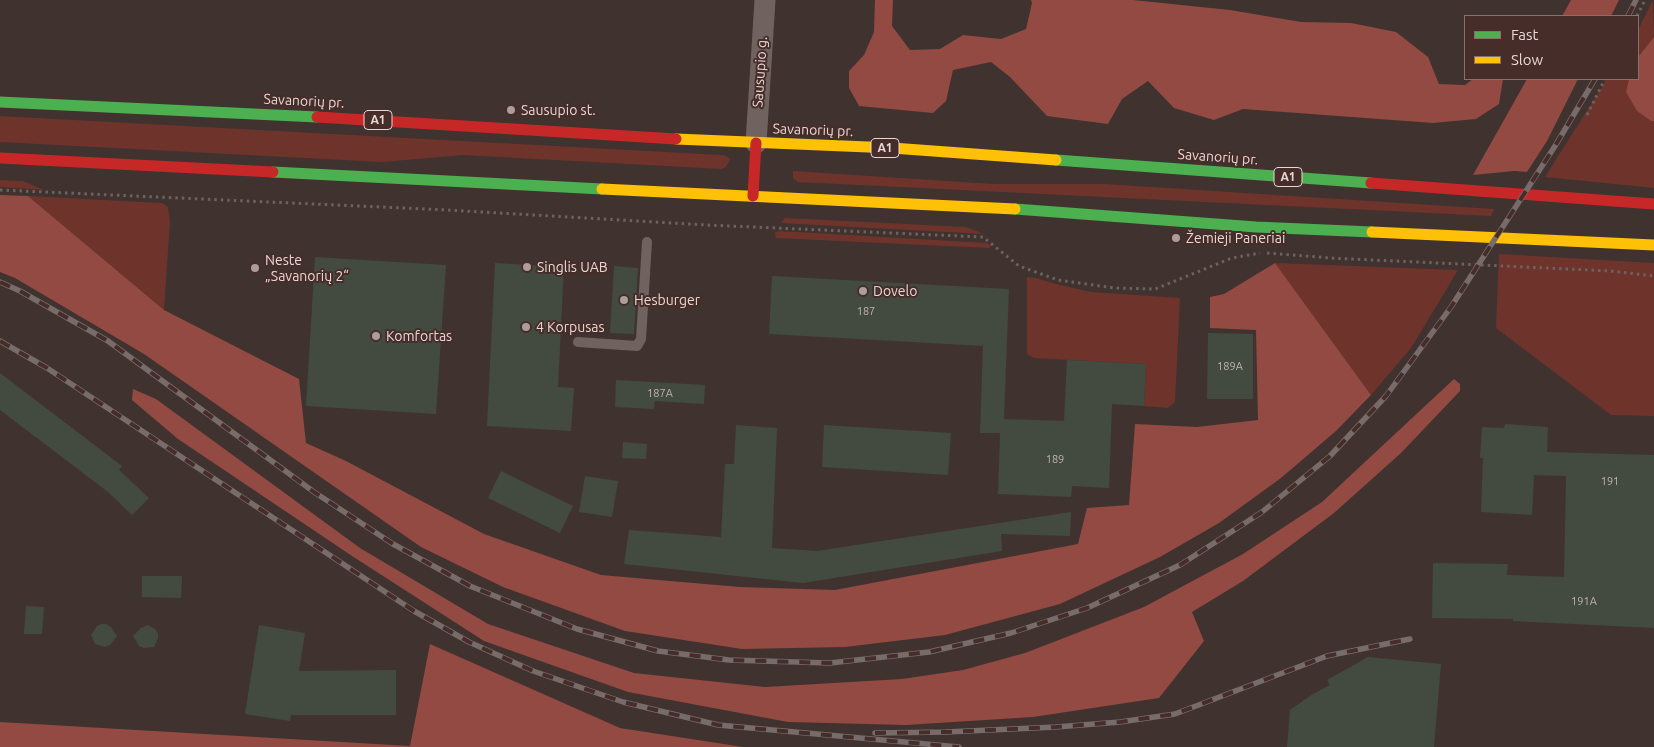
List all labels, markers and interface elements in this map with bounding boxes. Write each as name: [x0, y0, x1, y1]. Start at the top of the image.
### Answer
legend: [1464, 15, 1639, 80]
text: Fast: [1511, 26, 1538, 43]
street label: Sausupio g.: [749, 36, 771, 108]
text: Slow: [1511, 51, 1543, 68]
street label: Savanorių pr.: [263, 90, 345, 112]
place label: Sausupio st.: [521, 102, 596, 118]
marker: Sausupio st.: [505, 104, 517, 116]
road number: A1: [364, 110, 392, 130]
street label: Savanorių pr.: [772, 120, 854, 140]
road number: A1: [871, 138, 899, 158]
street label: Savanorių pr.: [1177, 146, 1259, 168]
road number: A1: [1274, 168, 1302, 186]
place label: Žemieji Paneriai: [1186, 230, 1285, 246]
marker: Žemieji Paneriai: [1170, 232, 1182, 244]
place label: Neste „Savanorių 2“: [265, 252, 349, 284]
place label: Singlis UAB: [537, 259, 608, 275]
marker: Singlis UAB: [521, 261, 533, 273]
marker: Neste „Savanorių 2“: [249, 262, 261, 274]
place label: Dovelo: [873, 283, 917, 299]
marker: Dovelo: [857, 285, 869, 297]
place label: Hesburger: [634, 292, 700, 308]
marker: Hesburger: [618, 294, 630, 306]
house number: 187: [857, 304, 875, 318]
place label: 4 Korpusas: [536, 319, 604, 335]
marker: 4 Korpusas: [520, 321, 532, 333]
place label: Komfortas: [386, 328, 452, 344]
marker: Komfortas: [370, 330, 382, 342]
house number: 189A: [1217, 359, 1243, 373]
house number: 187A: [647, 386, 673, 400]
house number: 189: [1046, 452, 1064, 466]
house number: 191: [1601, 474, 1619, 488]
house number: 191A: [1571, 594, 1597, 608]

